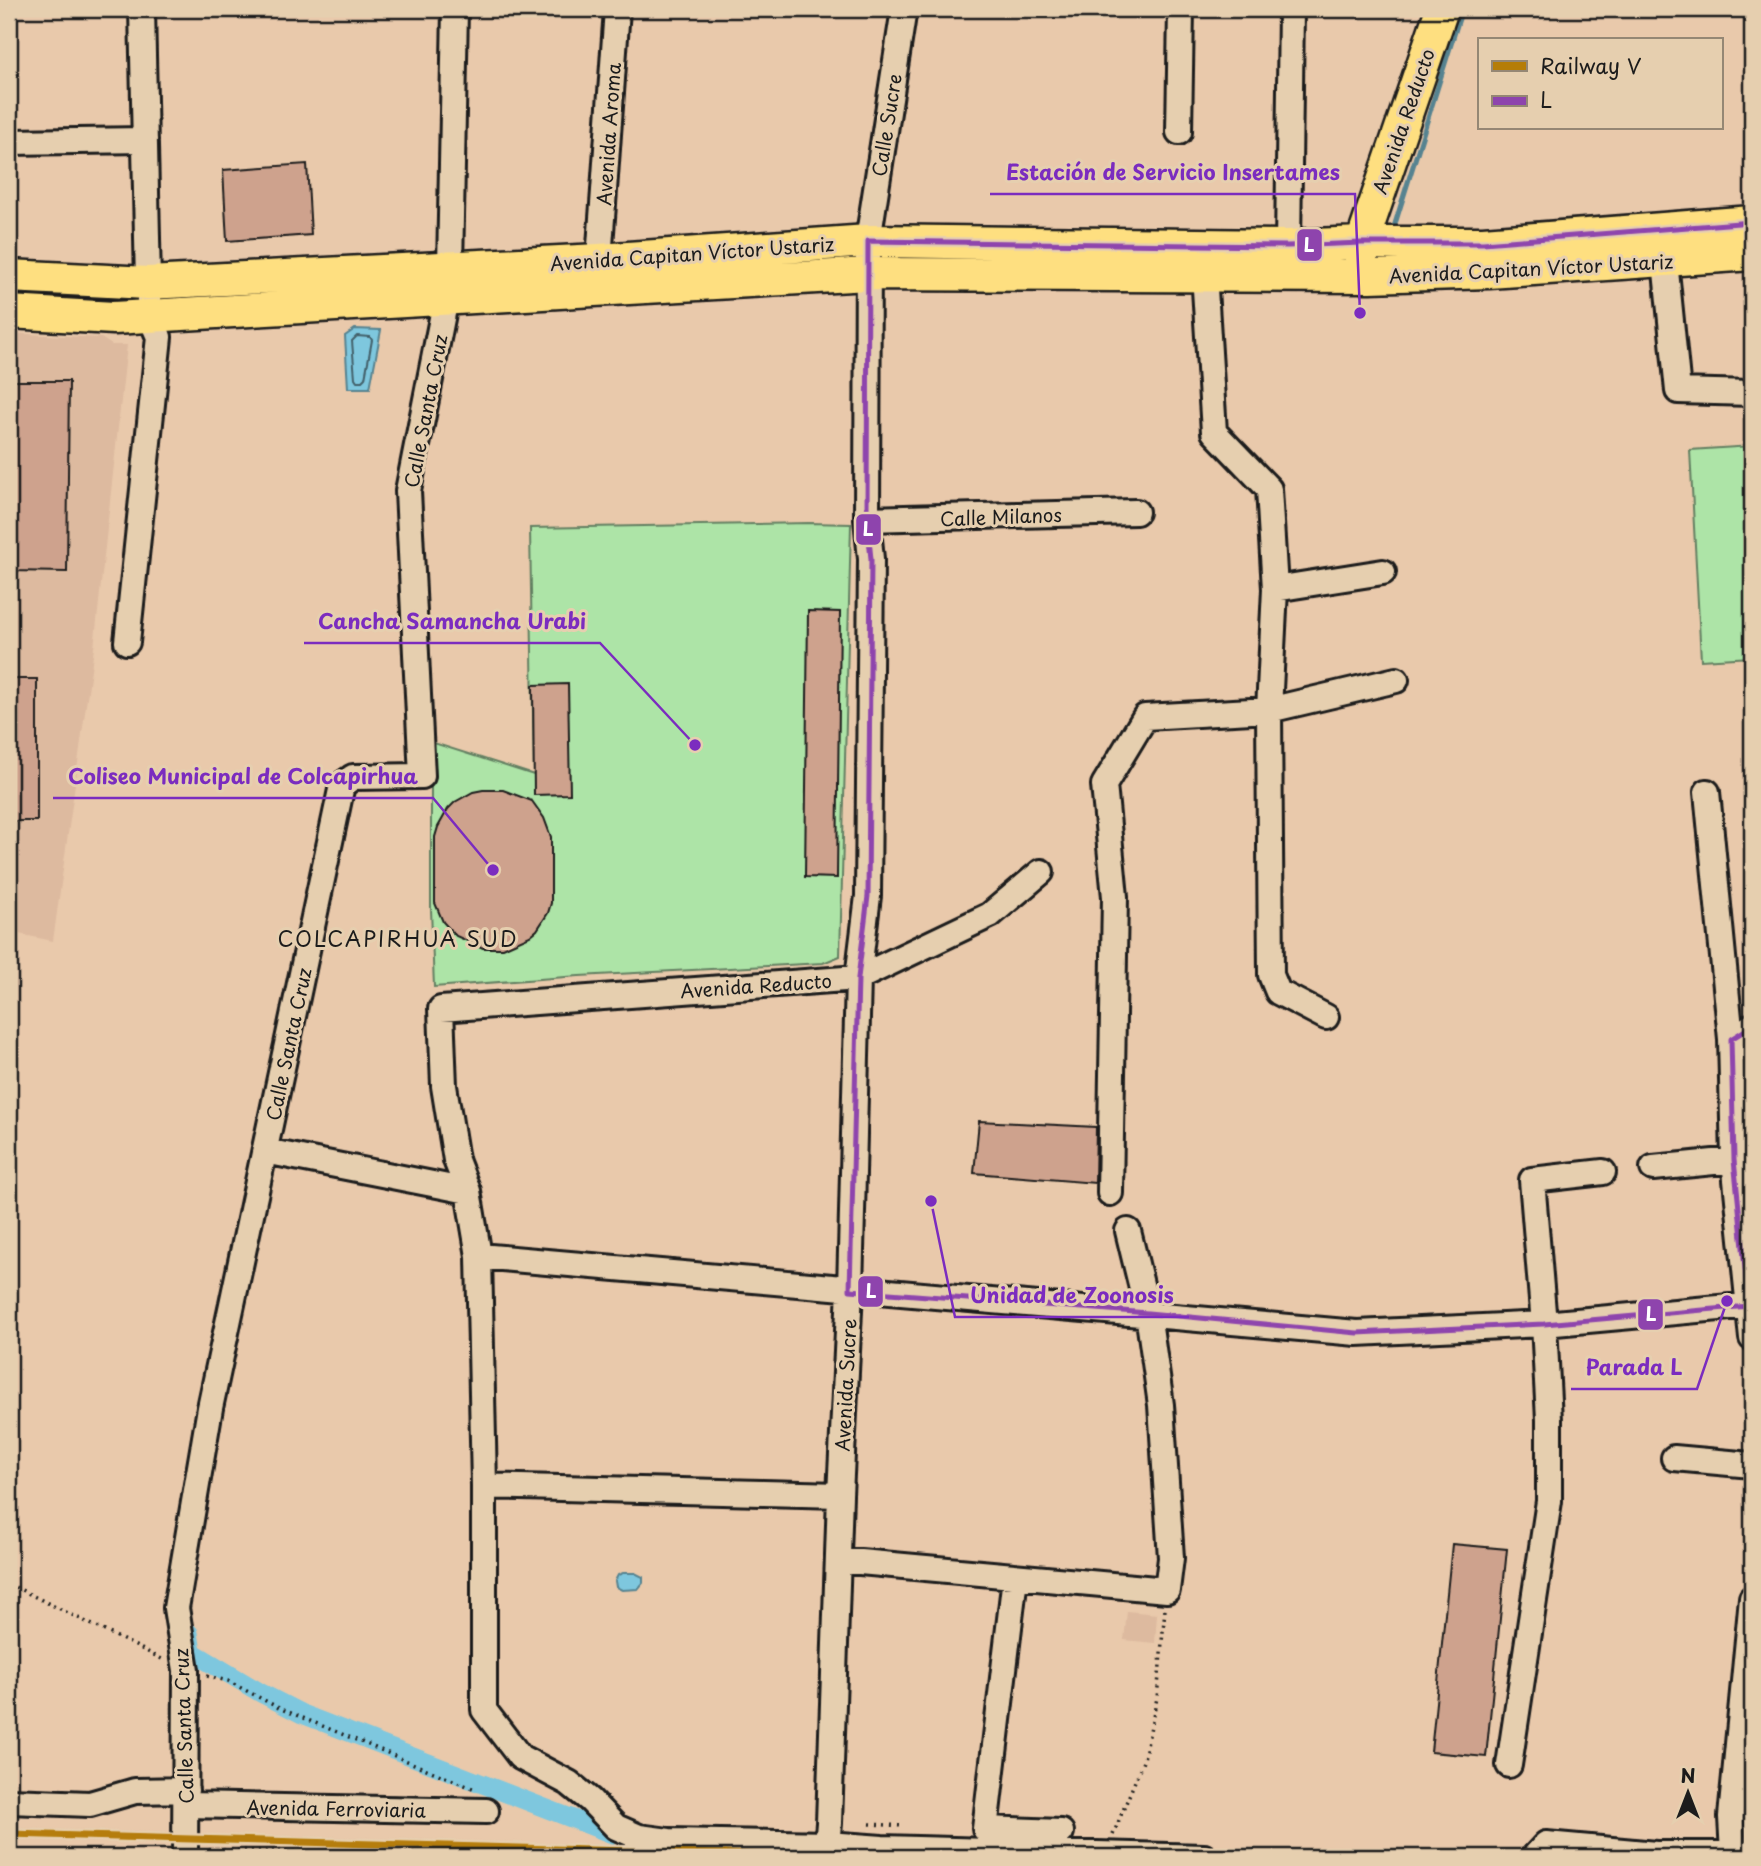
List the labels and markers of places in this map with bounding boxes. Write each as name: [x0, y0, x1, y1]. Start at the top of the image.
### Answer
callout: Estación de Servicio Insertames: [990, 152, 1355, 194]
callout: Cancha Samancha Urabi: [304, 601, 600, 643]
callout: Coliseo Municipal de Colcapirhua: [53, 756, 433, 798]
callout: Unidad de Zoonosis: [955, 1275, 1189, 1317]
callout: Parada L: [1571, 1347, 1697, 1389]

